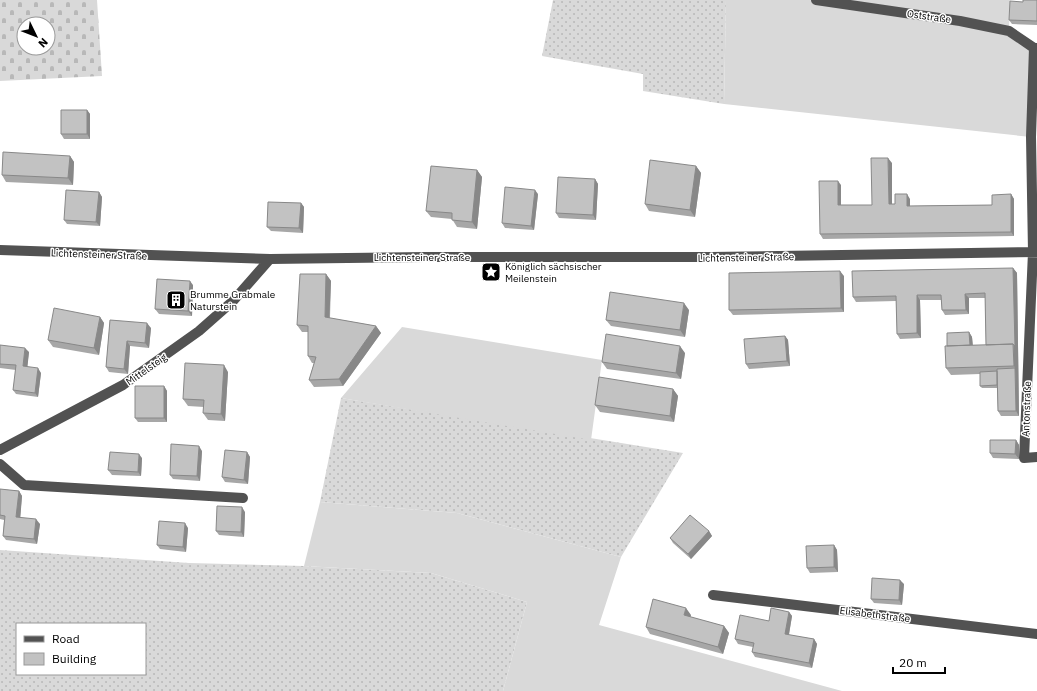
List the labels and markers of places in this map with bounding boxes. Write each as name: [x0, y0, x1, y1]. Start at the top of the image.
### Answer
place label: Königlich sächsischer Meilenstein: [505, 260, 602, 285]
place icon: Königlich sächsischer Meilenstein: [480, 261, 502, 283]
place label: Brumme Grabmale Naturstein: [190, 288, 276, 313]
building icon: Brumme Grabmale Naturstein: [165, 289, 187, 311]

